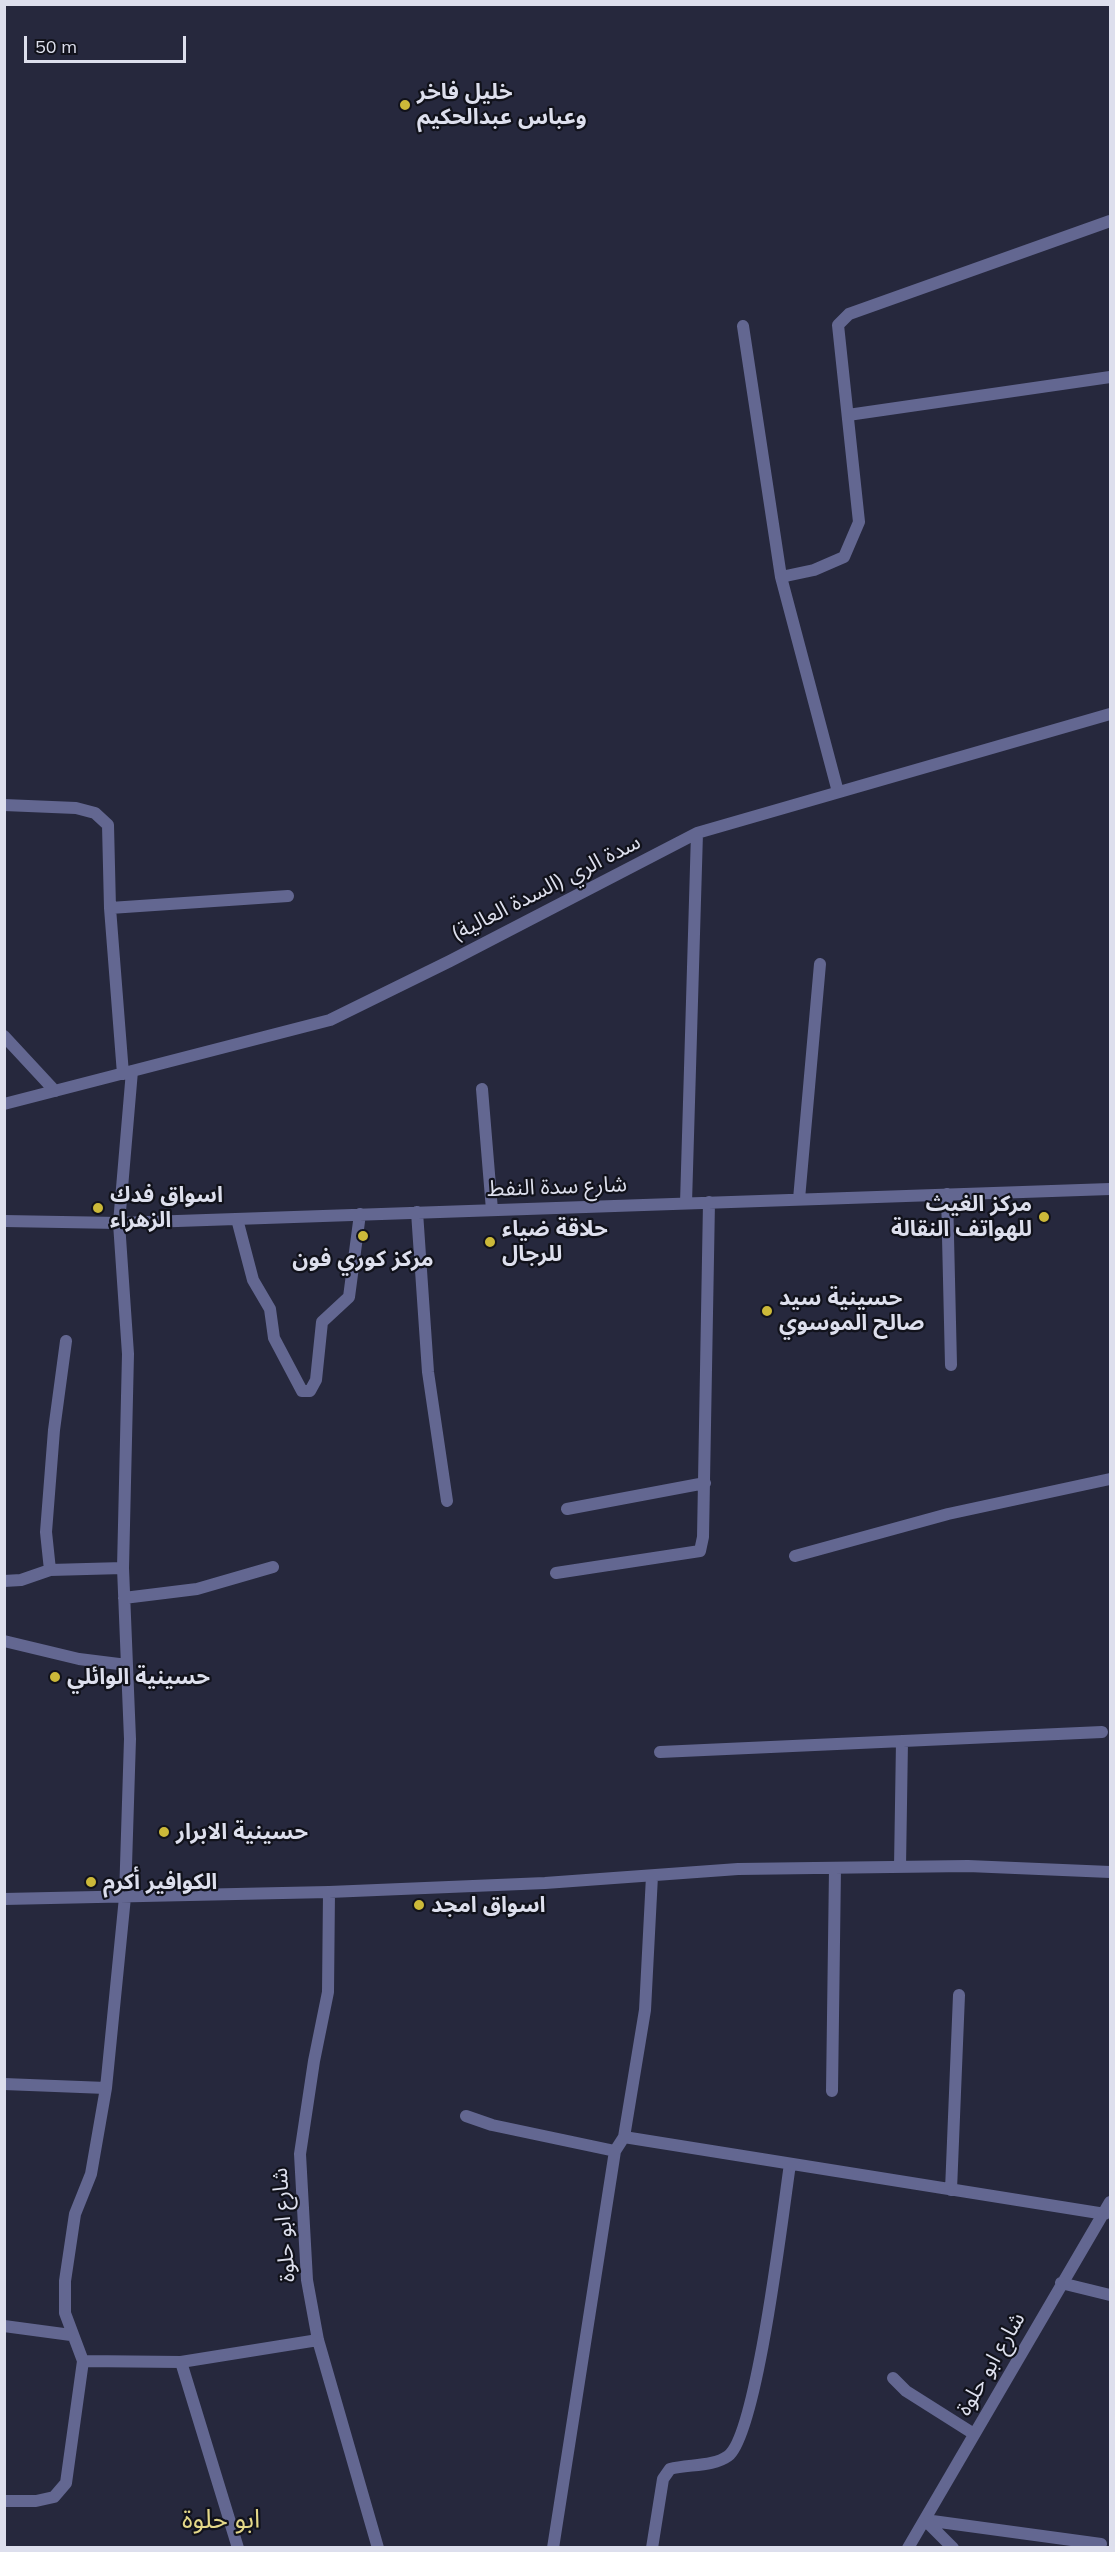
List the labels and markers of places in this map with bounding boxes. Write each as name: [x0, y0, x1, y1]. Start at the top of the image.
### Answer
place label: خليل فاخر وعباس عبدالحكيم: [417, 79, 587, 130]
marker: خليل فاخر وعباس عبدالحكيم: [398, 98, 412, 112]
place label: اسواق فدك الزهراء: [110, 1182, 223, 1234]
place label: مركز الغيث للهواتف النقالة: [891, 1191, 1032, 1242]
marker: اسواق فدك الزهراء: [91, 1201, 105, 1215]
marker: مركز الغيث للهواتف النقالة: [1037, 1210, 1051, 1224]
place label: حلاقة ضياء للرجال: [502, 1216, 608, 1268]
marker: مركز كوري فون: [356, 1229, 370, 1243]
marker: حلاقة ضياء للرجال: [483, 1235, 497, 1249]
place label: مركز كوري فون: [292, 1246, 434, 1272]
place label: حسينية سيد صالح الموسوي: [779, 1285, 925, 1336]
marker: حسينية سيد صالح الموسوي: [760, 1304, 774, 1318]
place label: حسينية الوائلي: [67, 1664, 210, 1690]
marker: حسينية الوائلي: [48, 1670, 62, 1684]
place label: حسينية الابرار: [176, 1819, 308, 1845]
marker: حسينية الابرار: [157, 1825, 171, 1839]
place label: الكوافير أكرم: [103, 1869, 217, 1895]
marker: الكوافير أكرم: [84, 1875, 98, 1889]
place label: اسواق امجد: [431, 1892, 546, 1918]
marker: اسواق امجد: [412, 1898, 426, 1912]

